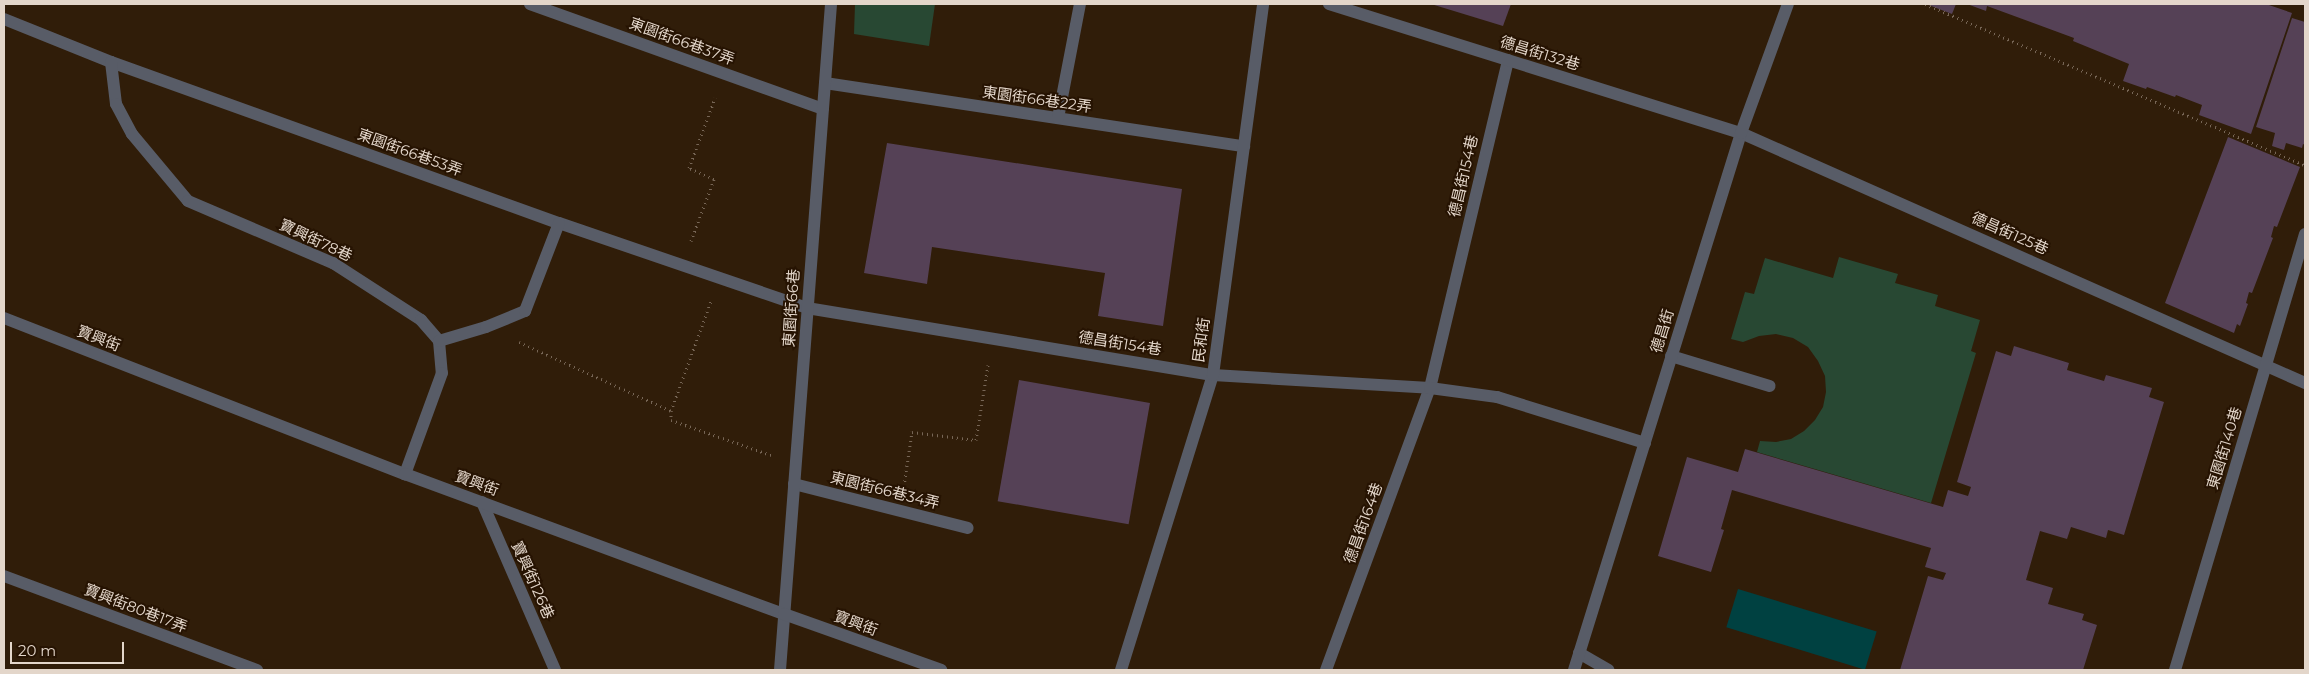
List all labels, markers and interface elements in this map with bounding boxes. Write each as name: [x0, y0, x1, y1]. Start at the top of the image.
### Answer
street label: 東園街66巷37弄: [627, 14, 737, 68]
street label: 德昌街132巷: [1498, 32, 1582, 74]
street label: 東園街66巷22弄: [981, 82, 1093, 116]
street label: 東園街66巷53弄: [355, 125, 465, 179]
street label: 德昌街154巷: [1445, 133, 1481, 219]
street label: 德昌街125巷: [1969, 208, 2051, 258]
street label: 寶興街78巷: [277, 215, 355, 265]
street label: 東園街66巷: [779, 268, 803, 348]
street label: 德昌街: [1647, 307, 1677, 355]
street label: 民和街: [1189, 316, 1213, 364]
street label: 寶興街: [75, 322, 123, 354]
street label: 德昌街154巷: [1077, 328, 1163, 358]
street label: 東園街140巷: [2203, 405, 2245, 491]
street label: 寶興街: [453, 467, 501, 499]
street label: 東園街66巷34弄: [829, 468, 941, 512]
street label: 德昌街164巷: [1340, 480, 1386, 566]
street label: 寶興街126巷: [508, 538, 558, 622]
street label: 寶興街80巷17弄: [82, 580, 190, 636]
street label: 寶興街: [832, 607, 880, 639]
scale bar: [12, 632, 126, 664]
text: 20 m: [18, 641, 56, 660]

